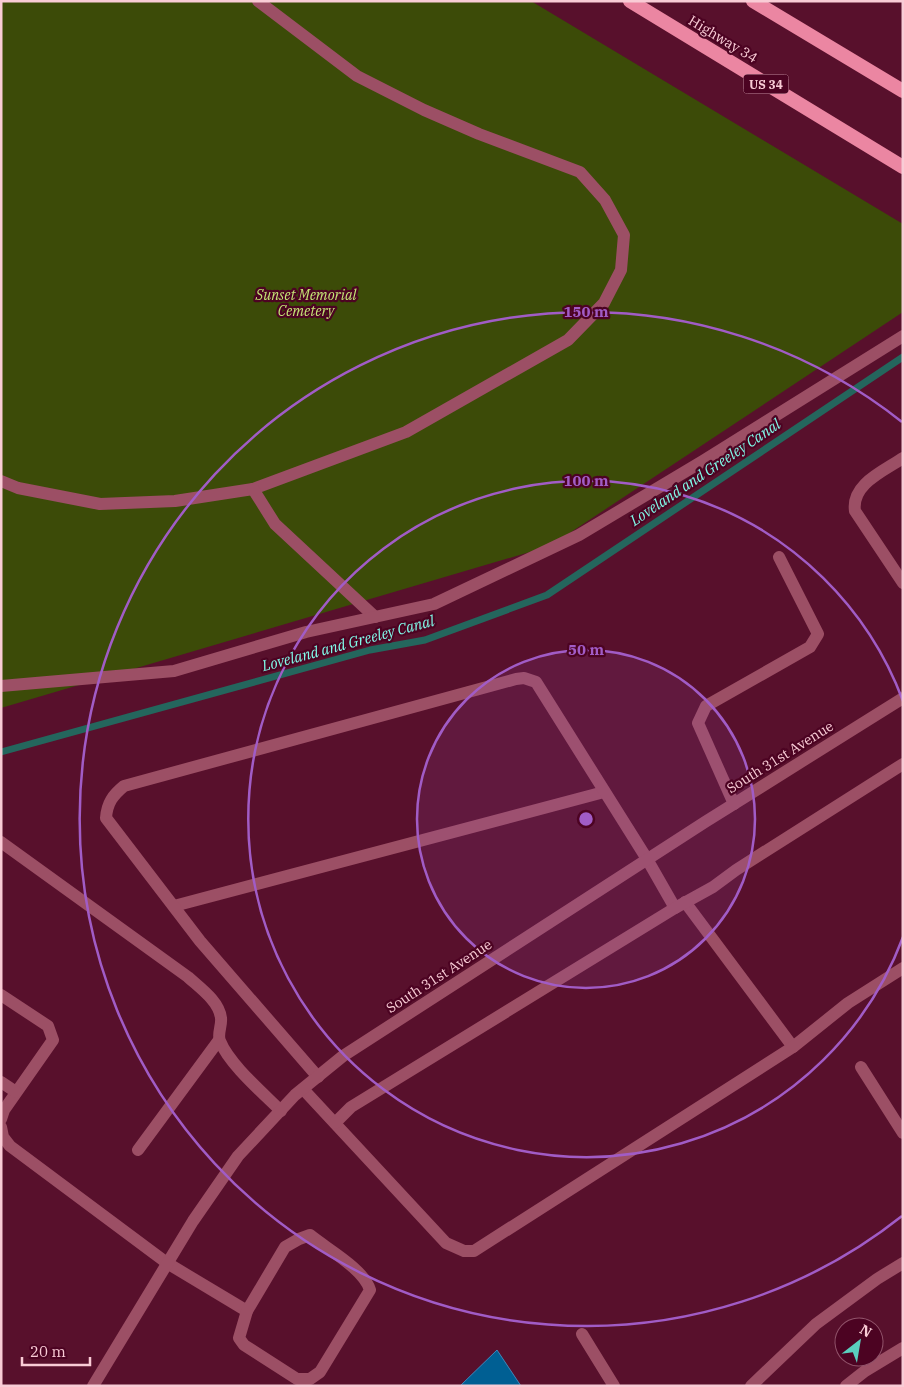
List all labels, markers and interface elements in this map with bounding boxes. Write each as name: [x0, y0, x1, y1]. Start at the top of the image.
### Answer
street label: Highway 34: [685, 11, 761, 67]
road number: US 34: [744, 74, 788, 94]
park label: Sunset Memorial Cemetery: [255, 286, 358, 320]
text: 150 m: [563, 302, 609, 321]
water label: Loveland and Greeley Canal: [625, 414, 785, 530]
text: 100 m: [563, 471, 609, 490]
water label: Loveland and Greeley Canal: [259, 611, 437, 675]
text: 50 m: [568, 640, 604, 659]
street label: South 31st Avenue: [723, 717, 837, 797]
centre of rings: [577, 810, 595, 828]
street label: South 31st Avenue: [383, 935, 495, 1017]
north arrow: [834, 1317, 884, 1367]
text: N: [856, 1320, 875, 1341]
scale bar: [22, 1334, 90, 1366]
text: 20 m: [30, 1342, 66, 1361]

